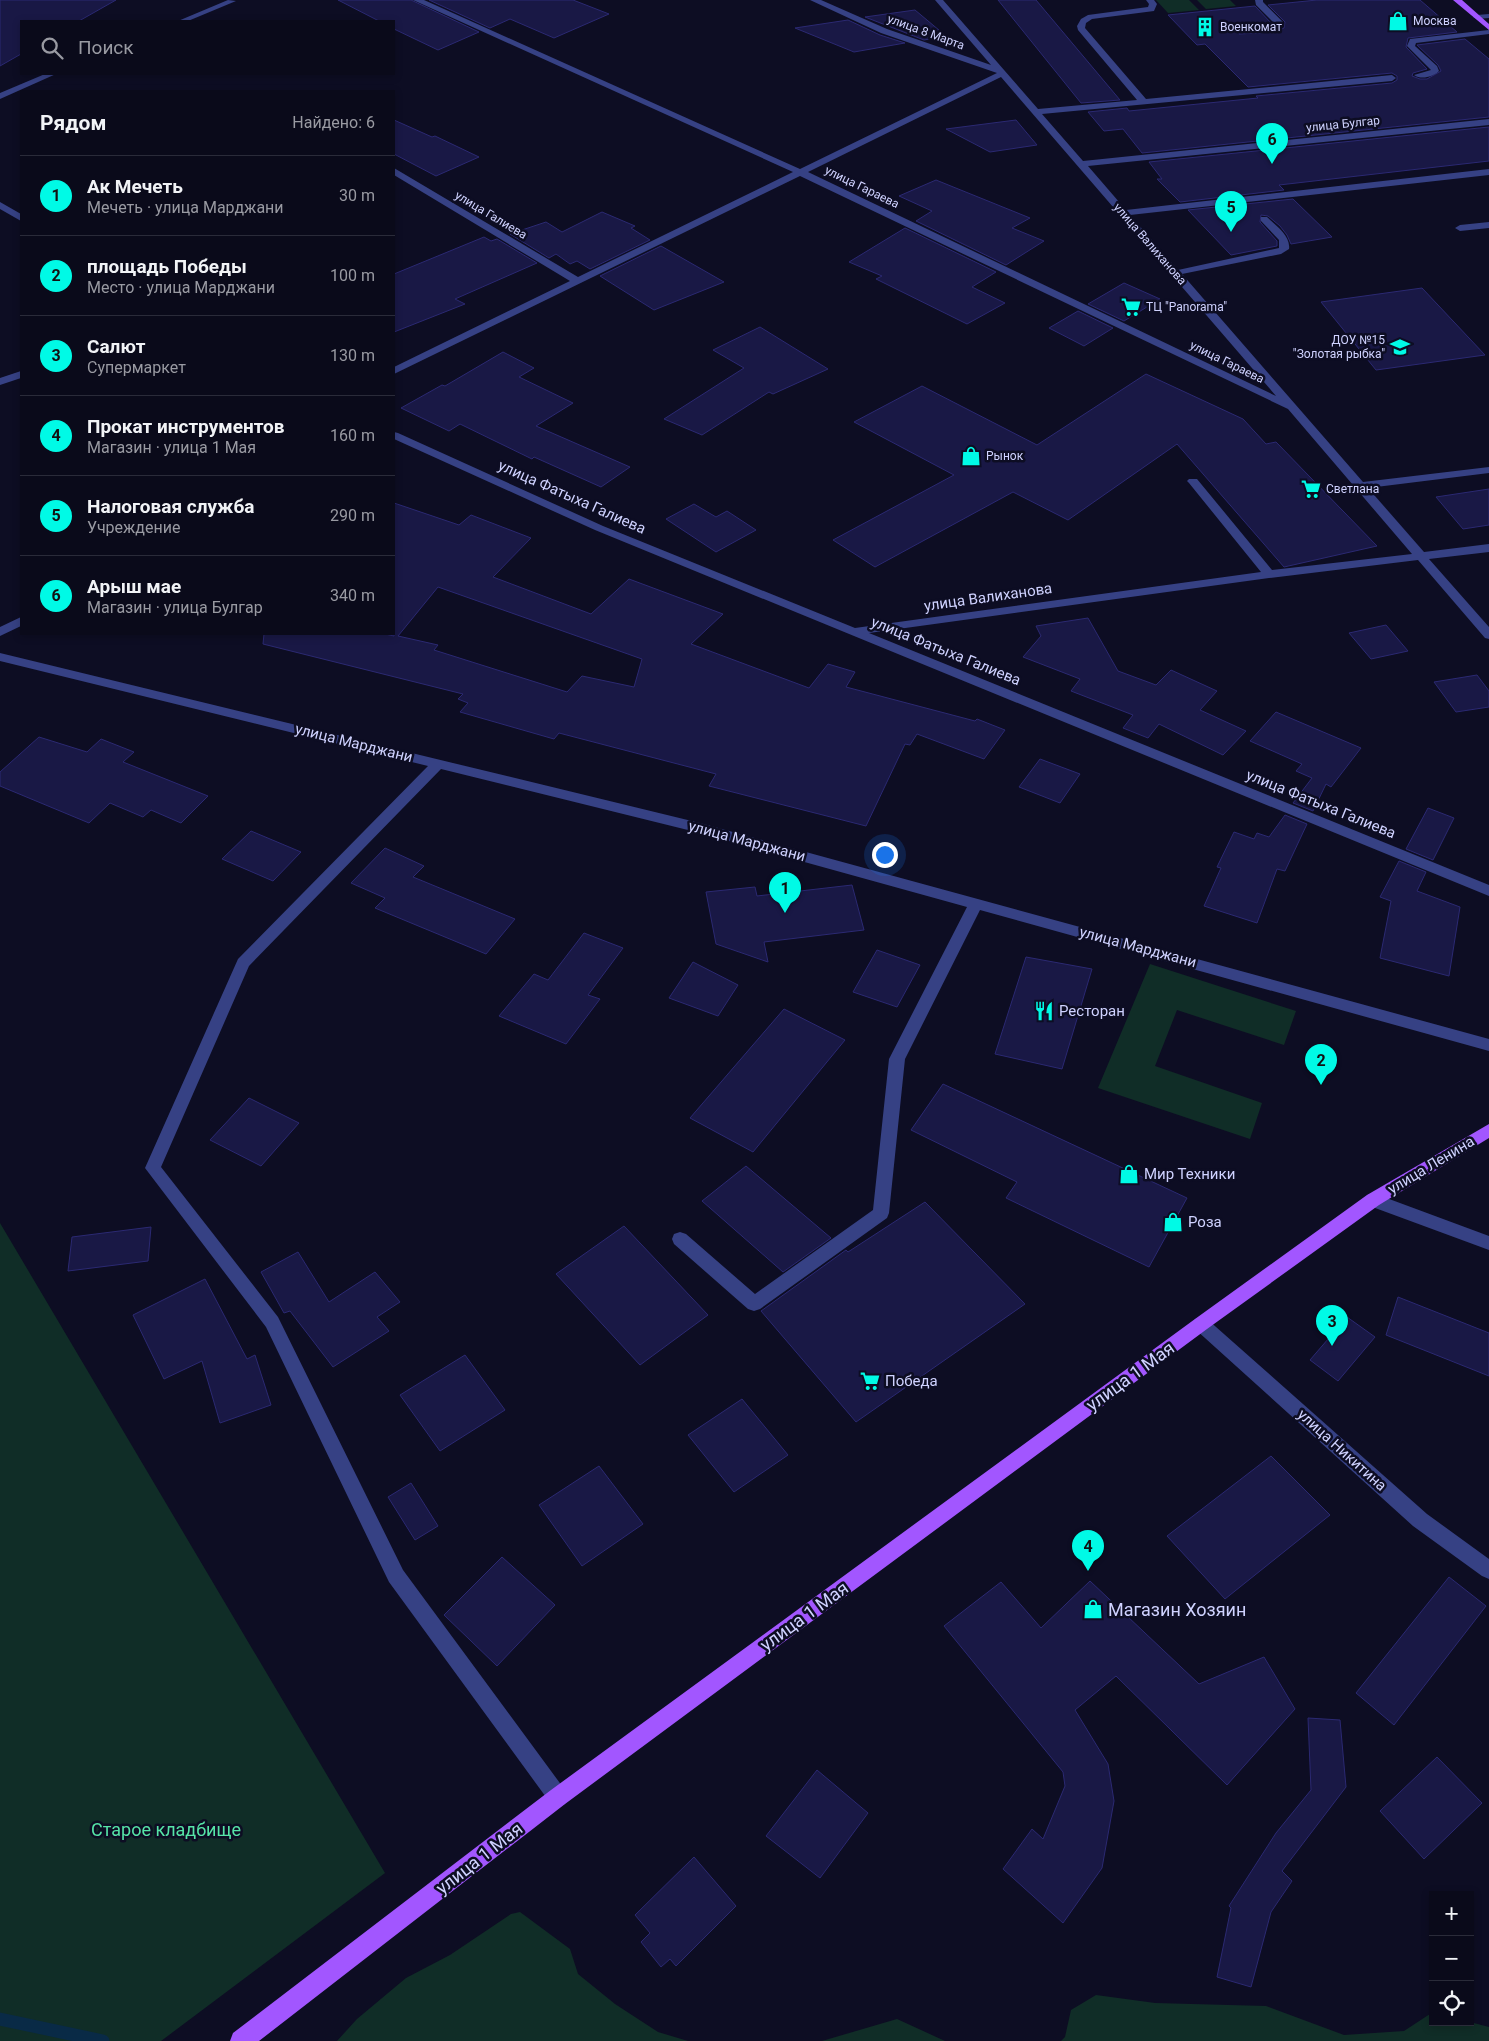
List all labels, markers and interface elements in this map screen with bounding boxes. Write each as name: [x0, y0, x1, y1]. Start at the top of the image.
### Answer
shop icon: Москва: [1387, 10, 1409, 32]
street label: улица 8 Марта: [885, 12, 967, 52]
place label: Москва: [1413, 14, 1456, 28]
building icon: Военкомат: [1194, 16, 1216, 38]
search box: [20, 20, 395, 75]
place label: Военкомат: [1220, 20, 1282, 34]
icon: search: [38, 34, 66, 62]
text: Поиск: [78, 36, 134, 59]
text: Рядом: [40, 111, 106, 135]
text: Найдено: 6: [292, 113, 375, 132]
street label: улица Булгар: [1305, 113, 1381, 135]
pin: 6: [1256, 123, 1288, 164]
street label: улица Гараева: [823, 163, 901, 211]
text: Ак Мечеть: [87, 175, 183, 198]
text: 1: [51, 186, 61, 205]
text: 30 m: [339, 186, 375, 205]
street label: улица Галиева: [452, 188, 530, 242]
pin: 5: [1215, 191, 1247, 232]
text: Мечеть · улица Марджани: [87, 198, 284, 217]
street label: улица Валиханова: [1111, 200, 1189, 288]
text: площадь Победы: [87, 255, 247, 278]
text: 2: [51, 266, 61, 285]
text: 100 m: [330, 266, 375, 285]
text: Место · улица Марджани: [87, 278, 275, 297]
supermarket icon: ТЦ "Panorama": [1120, 296, 1142, 318]
place label: ТЦ "Panorama": [1146, 300, 1227, 314]
place label: ДОУ №15 "Золотая рыбка": [1293, 333, 1385, 361]
text: Салют: [87, 335, 146, 358]
school or university icon: ДОУ №15 "Золотая рыбка": [1389, 336, 1411, 358]
street label: улица Гараева: [1188, 338, 1266, 386]
text: 3: [51, 346, 61, 365]
text: 130 m: [330, 346, 375, 365]
text: Супермаркет: [87, 358, 186, 377]
text: Прокат инструментов: [87, 415, 285, 438]
text: 4: [51, 426, 61, 445]
text: 160 m: [330, 426, 375, 445]
text: Магазин · улица 1 Мая: [87, 438, 256, 457]
shop icon: Рынок: [960, 445, 982, 467]
place label: Рынок: [986, 449, 1024, 463]
street label: улица Фатыха Галиева: [495, 456, 649, 538]
supermarket icon: Светлана: [1300, 478, 1322, 500]
place label: Светлана: [1326, 482, 1379, 496]
text: Налоговая служба: [87, 495, 254, 518]
text: 5: [51, 506, 61, 525]
text: 290 m: [330, 506, 375, 525]
text: Учреждение: [87, 518, 180, 537]
text: Арыш мае: [87, 575, 181, 598]
street label: улица Валиханова: [923, 579, 1053, 615]
text: 6: [51, 586, 61, 605]
text: 340 m: [330, 586, 375, 605]
text: Магазин · улица Булгар: [87, 598, 263, 617]
street label: улица Фатыха Галиева: [869, 613, 1023, 689]
street label: улица Марджани: [293, 720, 415, 766]
street label: улица Фатыха Галиева: [1244, 766, 1398, 842]
street label: улица Марджани: [686, 817, 808, 865]
your location: [872, 842, 898, 868]
pin: 1: [769, 872, 801, 913]
street label: улица Марджани: [1077, 923, 1199, 971]
restaurant icon: Ресторан: [1033, 1000, 1055, 1022]
place label: Ресторан: [1059, 1002, 1125, 1020]
pin: 2: [1305, 1044, 1337, 1085]
street label: улица Ленина: [1385, 1132, 1477, 1198]
shop icon: Мир Техники: [1118, 1163, 1140, 1185]
place label: Мир Техники: [1144, 1165, 1235, 1183]
shop icon: Роза: [1162, 1211, 1184, 1233]
place label: Роза: [1188, 1213, 1222, 1231]
pin: 3: [1316, 1305, 1348, 1346]
street label: улица 1 Мая: [1082, 1337, 1178, 1415]
supermarket icon: Победа: [859, 1370, 881, 1392]
place label: Победа: [885, 1372, 938, 1390]
street label: улица Никитина: [1294, 1405, 1390, 1495]
pin: 4: [1072, 1530, 1104, 1571]
street label: улица 1 Мая: [756, 1577, 852, 1655]
shop icon: Магазин Хозяин: [1082, 1598, 1104, 1620]
place label: Магазин Хозяин: [1108, 1599, 1246, 1620]
street label: улица 1 Мая: [432, 1818, 526, 1898]
park label: Старое кладбище: [91, 1819, 241, 1840]
map controls: [1429, 1891, 1474, 2026]
button: +: [1429, 1891, 1474, 1936]
button: −: [1429, 1936, 1474, 1981]
button: locate: [1429, 1981, 1474, 2026]

